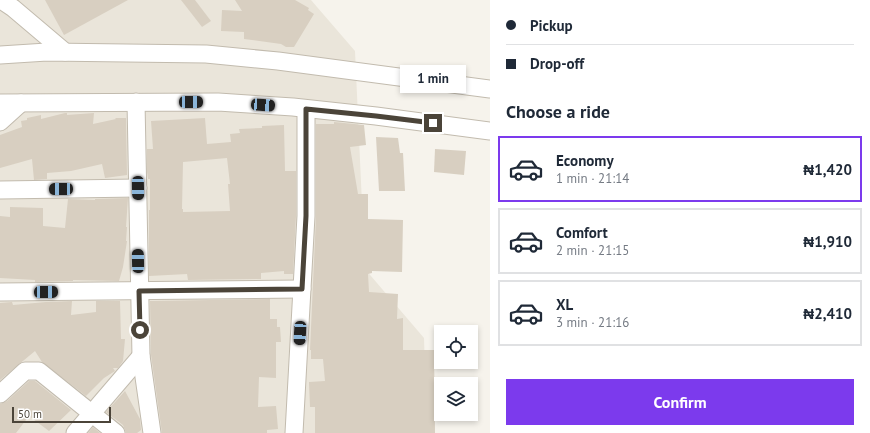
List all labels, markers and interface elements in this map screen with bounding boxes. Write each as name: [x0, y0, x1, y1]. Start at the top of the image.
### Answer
text: Pickup: [530, 16, 573, 35]
text: Drop-off: [530, 54, 584, 73]
callout: 1 min: [400, 65, 466, 93]
text: 1 min: [417, 70, 449, 87]
car: [179, 96, 203, 108]
car: [251, 98, 275, 112]
text: Choose a ride: [506, 100, 610, 123]
route end: [424, 114, 442, 132]
icon: car: [508, 151, 544, 187]
text: Economy: [556, 151, 614, 170]
text: ₦1,420: [803, 160, 852, 179]
text: 1 min · 21:14: [556, 170, 629, 187]
car: [132, 176, 144, 200]
car: [49, 183, 73, 195]
icon: car: [508, 223, 544, 259]
text: Comfort: [556, 223, 608, 242]
text: ₦1,910: [803, 232, 852, 251]
text: 2 min · 21:15: [556, 242, 629, 259]
car: [132, 249, 144, 273]
car: [34, 286, 58, 298]
icon: car: [508, 295, 544, 331]
text: XL: [556, 295, 573, 314]
text: ₦2,410: [803, 304, 852, 323]
text: 3 min · 21:16: [556, 314, 629, 331]
route start: [131, 321, 149, 339]
car: [293, 321, 307, 345]
map controls: [434, 325, 478, 421]
button: locate: [434, 325, 478, 369]
button: layers: [434, 377, 478, 421]
button: Confirm: [506, 379, 854, 425]
scale bar: [12, 405, 111, 424]
text: 50 m: [18, 407, 42, 421]

